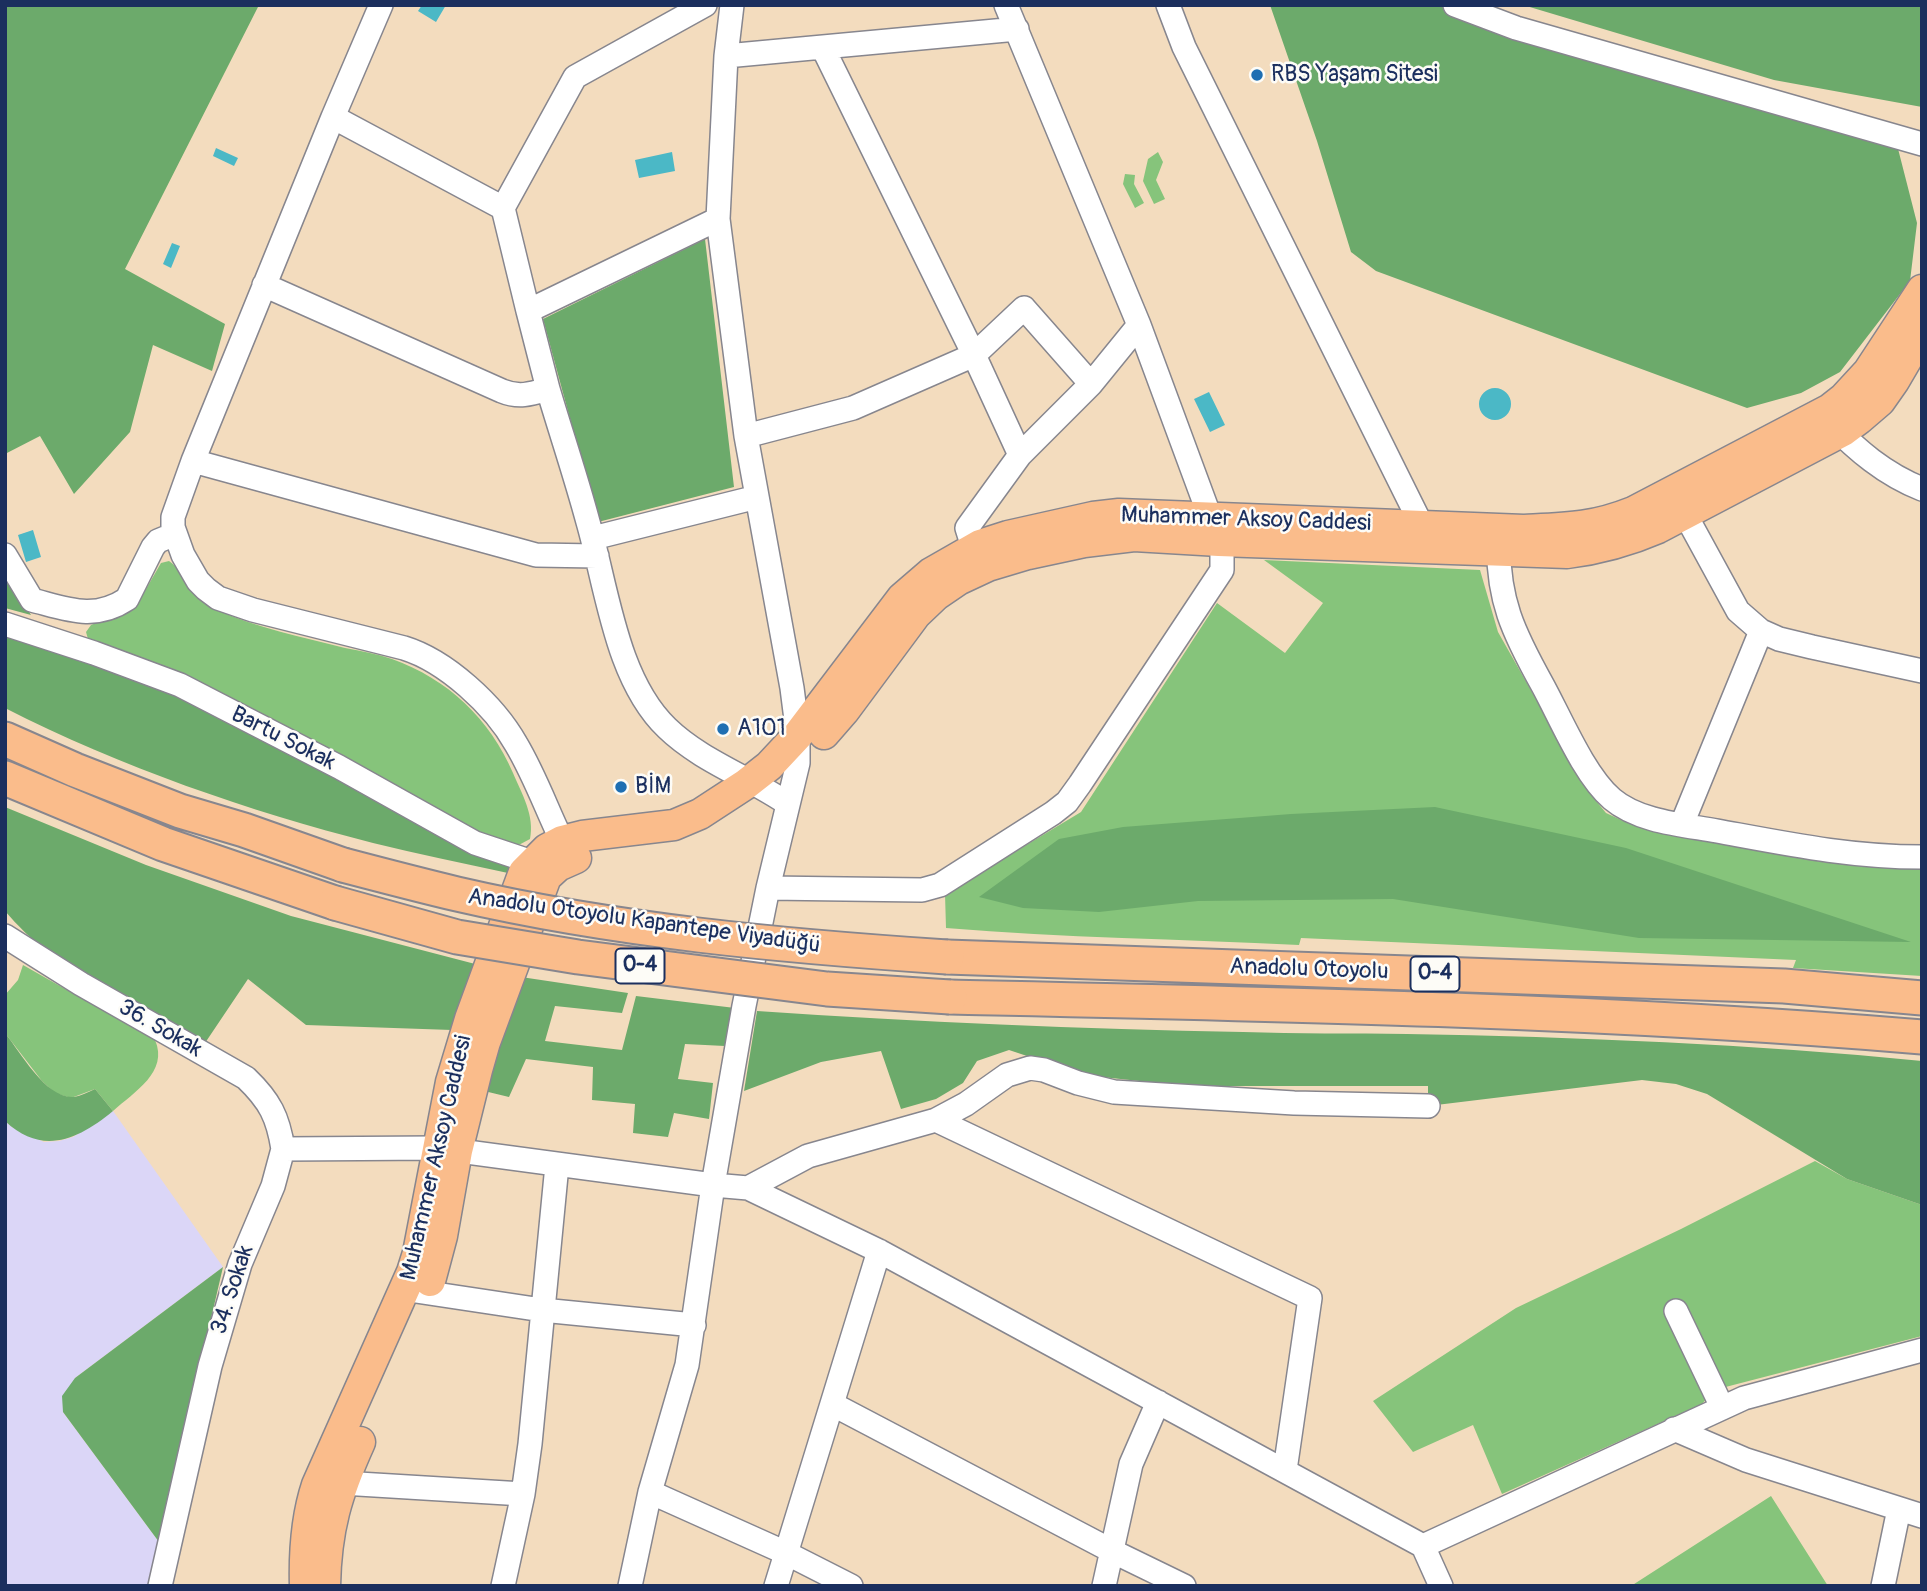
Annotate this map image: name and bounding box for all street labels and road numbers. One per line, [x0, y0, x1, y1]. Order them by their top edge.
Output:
street label: Muhammer Aksoy Caddesi [1120, 502, 1372, 538]
street label: Bartu Sokak [226, 701, 340, 777]
street label: Anadolu Otoyolu Kapantepe Viyadüğü [466, 884, 822, 960]
road number: O-4 [616, 948, 664, 984]
street label: Anadolu Otoyolu [1229, 953, 1389, 987]
road number: O-4 [1410, 956, 1460, 992]
street label: 36. Sokak [113, 994, 207, 1064]
street label: Muhammer Aksoy Caddesi [395, 1033, 479, 1283]
street label: 34. Sokak [206, 1242, 260, 1338]

